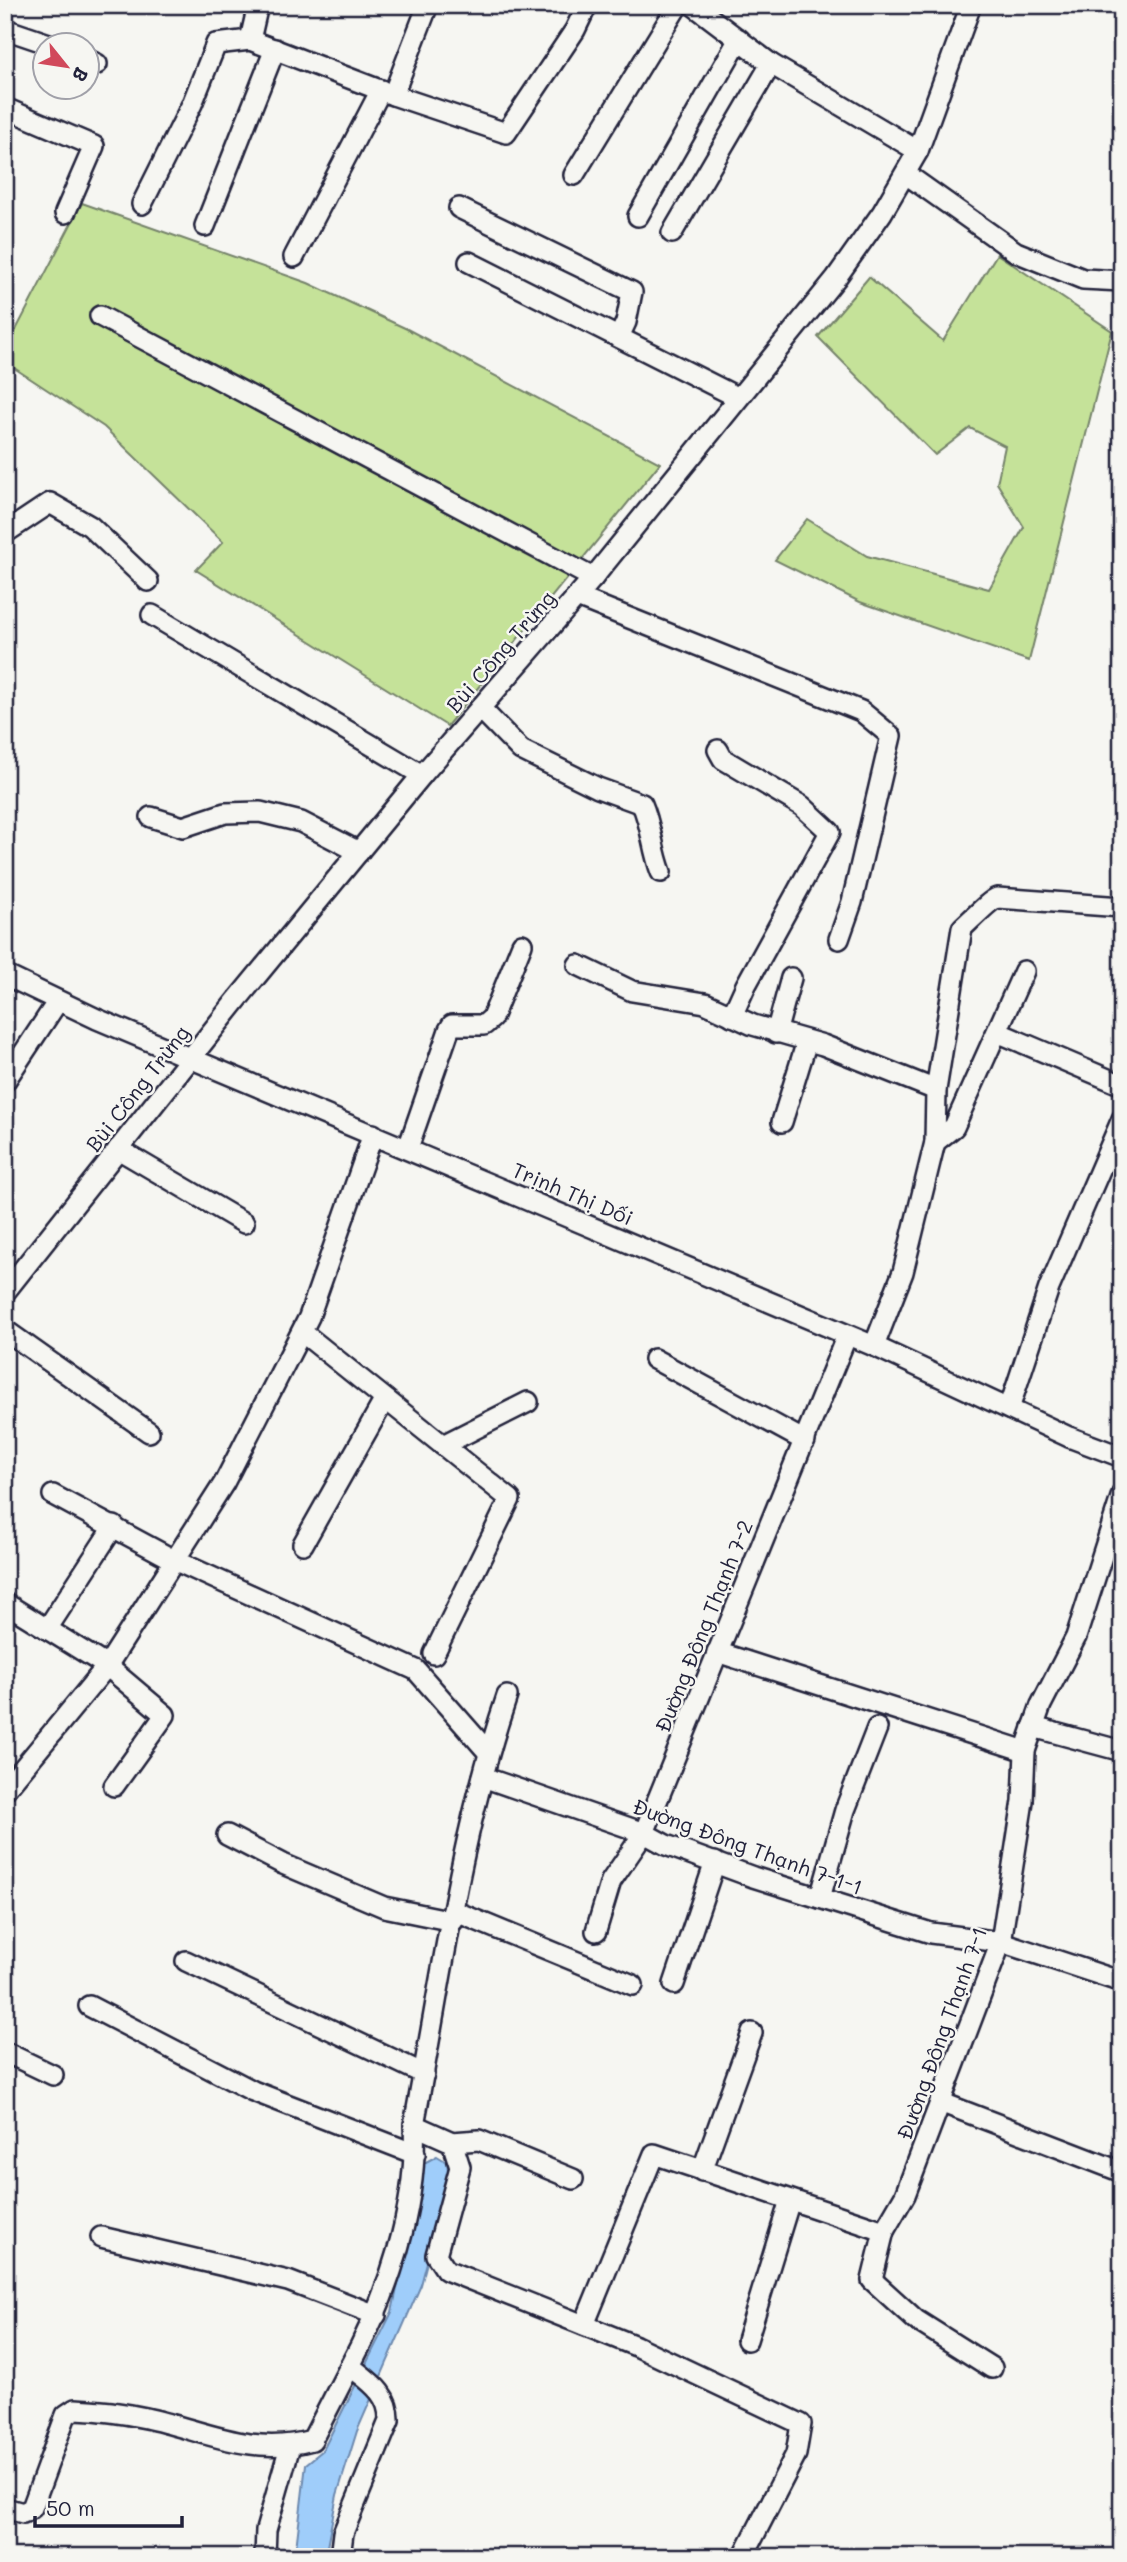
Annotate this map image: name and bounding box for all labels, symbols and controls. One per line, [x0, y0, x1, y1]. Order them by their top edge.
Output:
north arrow [32, 32, 102, 102]
text: B [67, 63, 95, 87]
street label: Bùi Công Trừng [440, 584, 560, 718]
street label: Bùi Công Trừng [79, 1019, 195, 1157]
street label: Trịnh Thị Dối [508, 1155, 638, 1231]
street label: Đường Đông Thạnh 7-2 [648, 1516, 758, 1736]
street label: Đường Đông Thạnh 7-1-1 [629, 1792, 867, 1900]
street label: Đường Đông Thạnh 7-1 [890, 1923, 992, 2143]
scale bar [35, 2485, 182, 2529]
text: 50 m [46, 2494, 95, 2521]

